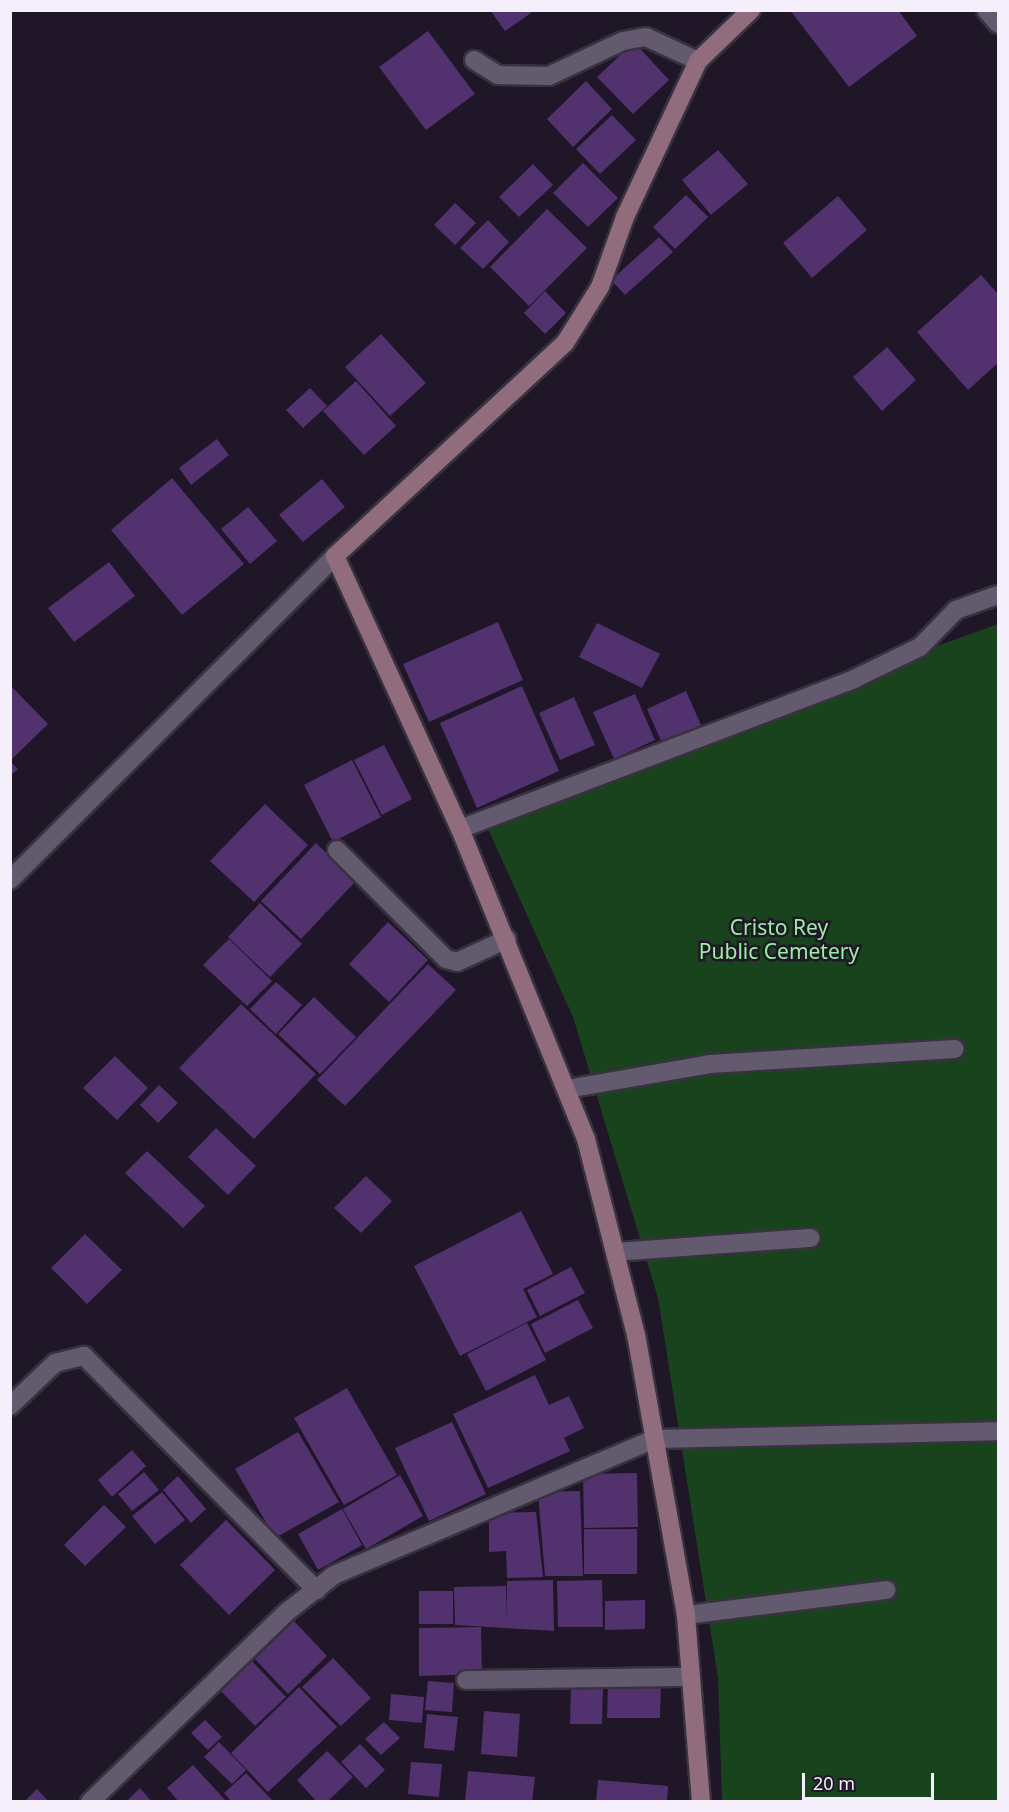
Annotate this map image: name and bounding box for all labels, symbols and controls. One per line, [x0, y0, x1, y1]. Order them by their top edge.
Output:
park label: Cristo Rey Public Cemetery [699, 914, 859, 964]
scale bar [805, 1761, 937, 1799]
text: 20 m [813, 1771, 855, 1795]

